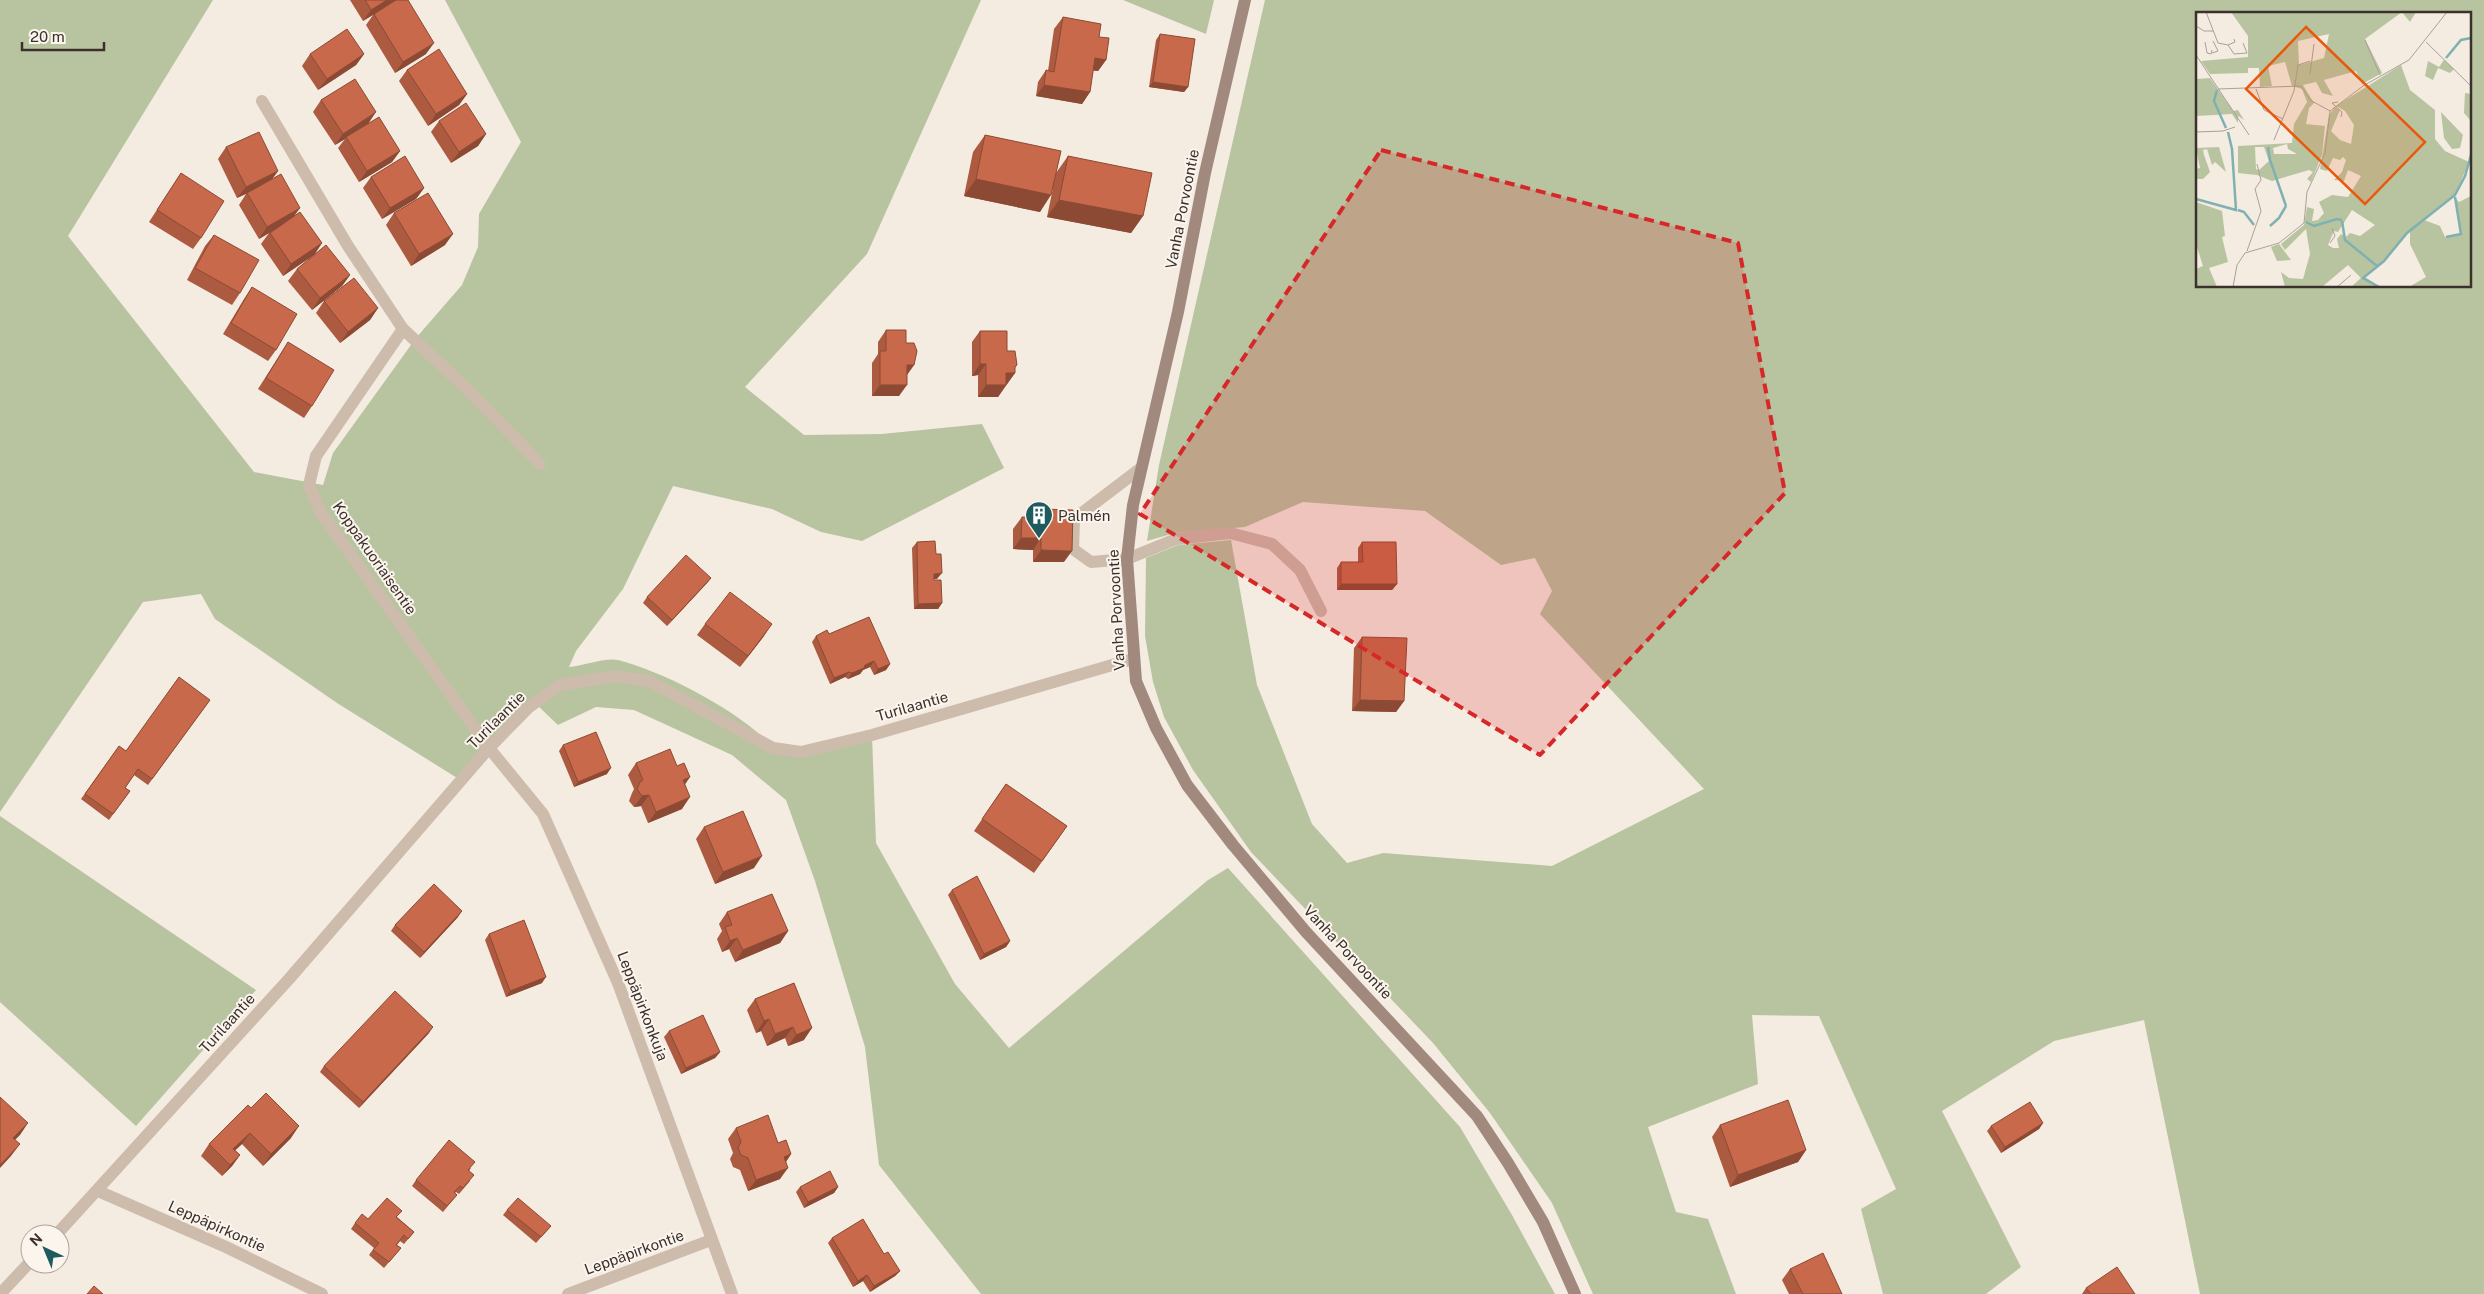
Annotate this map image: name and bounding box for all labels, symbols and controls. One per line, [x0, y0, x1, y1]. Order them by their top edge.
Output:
inset map [2196, 12, 2472, 288]
scale bar [22, 20, 105, 52]
text: 20 m [30, 28, 65, 45]
street label: Vanha Porvoontie [1162, 148, 1202, 270]
street label: Koppakuoriaisentie [330, 498, 420, 618]
building icon: Palmén [1024, 500, 1054, 539]
place label: Palmén [1058, 507, 1110, 524]
street label: Vanha Porvoontie [1104, 549, 1128, 671]
street label: Turilaantie [464, 688, 528, 752]
street label: Turilaantie [874, 688, 950, 724]
street label: Vanha Porvoontie [1300, 902, 1396, 1002]
street label: Leppäpirkonkuja [614, 949, 672, 1063]
street label: Turilaantie [196, 990, 258, 1056]
street label: Leppäpirkontie [166, 1197, 268, 1255]
north arrow [20, 1224, 70, 1274]
street label: Leppäpirkontie [582, 1226, 686, 1278]
text: N [26, 1230, 45, 1249]

